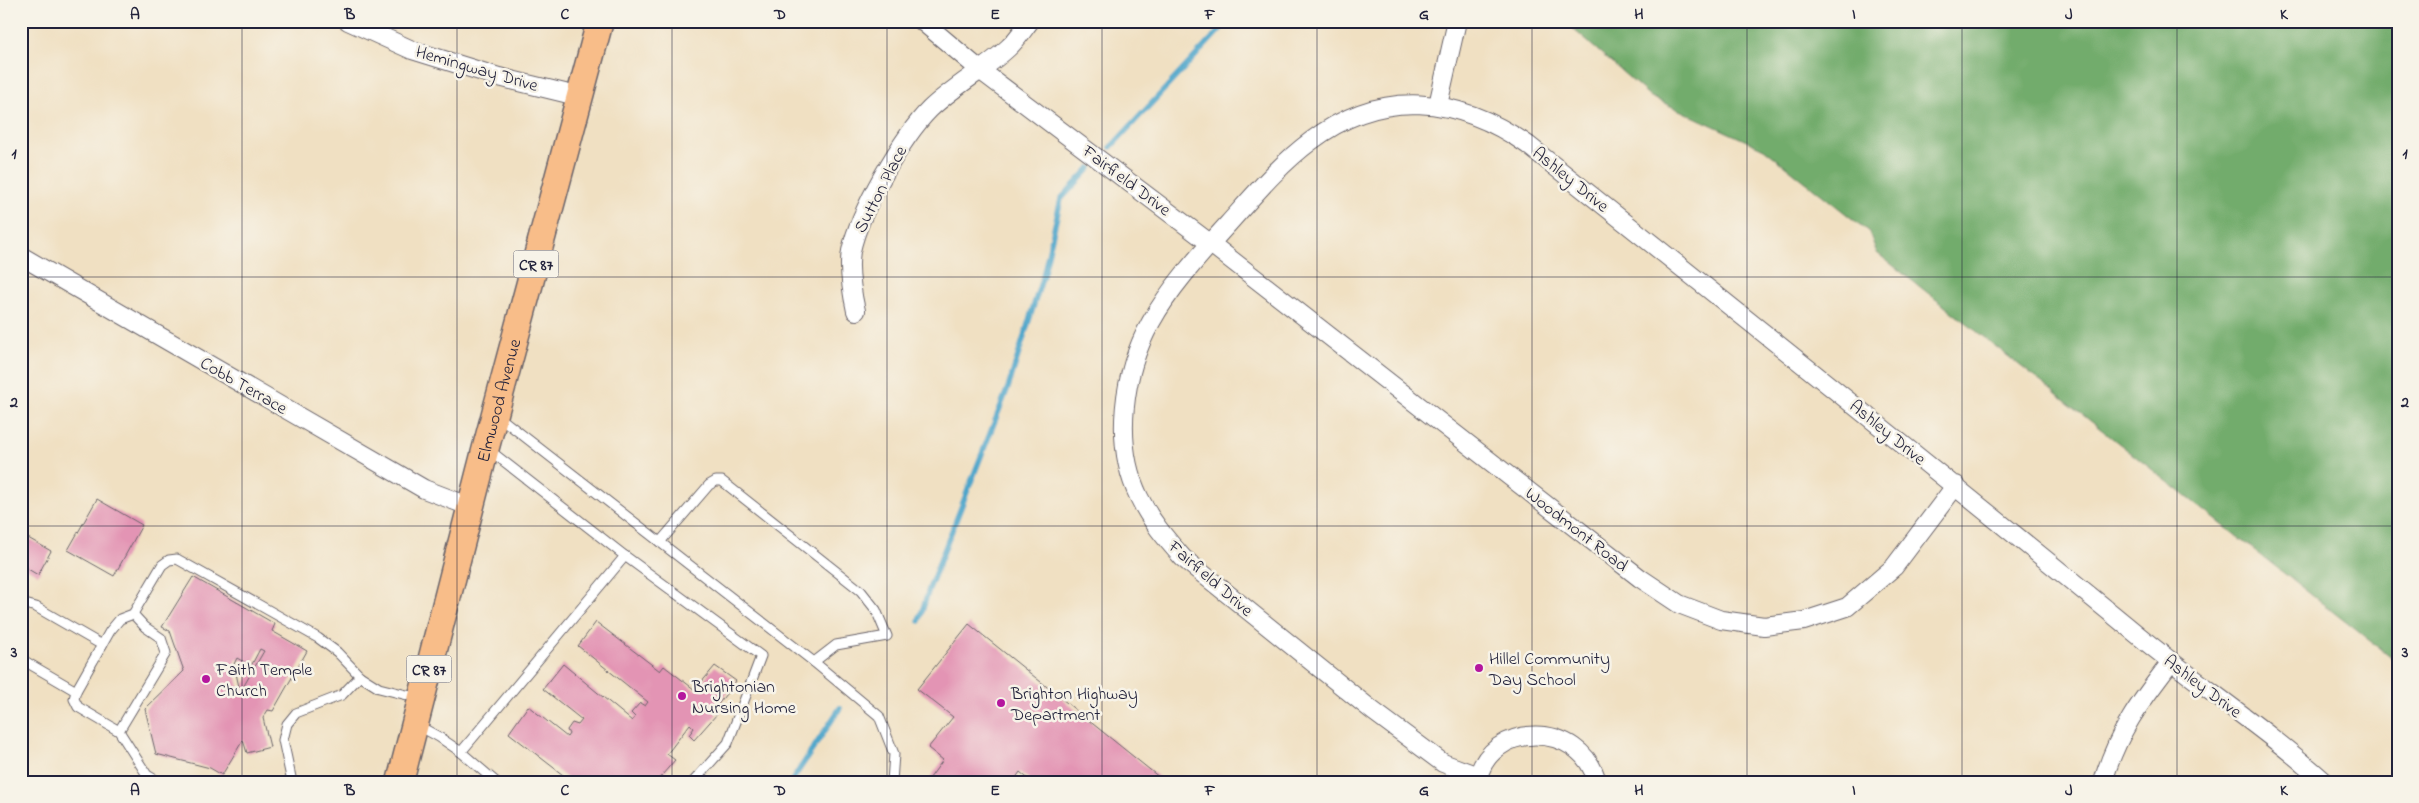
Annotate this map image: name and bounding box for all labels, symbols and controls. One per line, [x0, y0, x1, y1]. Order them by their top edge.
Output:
text: A [130, 3, 140, 27]
text: B [344, 3, 356, 27]
text: C [561, 3, 570, 27]
text: D [773, 3, 786, 27]
text: E [990, 3, 1000, 27]
text: F [1204, 3, 1216, 27]
text: G [1419, 3, 1429, 27]
text: H [1634, 3, 1644, 27]
text: I [1852, 3, 1856, 27]
text: J [2065, 3, 2073, 27]
text: K [2280, 3, 2289, 27]
street label: Hemingway Drive [412, 40, 542, 101]
street label: Fairfield Drive [1075, 139, 1176, 224]
street label: Sutton Place [849, 141, 915, 238]
text: 1 [11, 142, 17, 166]
street label: Ashley Drive [1526, 142, 1614, 220]
text: 1 [2402, 142, 2408, 166]
road number: CR 87 [514, 250, 558, 278]
street label: Elmwood Avenue [472, 336, 530, 466]
street label: Cobb Terrace [195, 351, 292, 423]
text: 2 [9, 391, 18, 415]
text: 2 [2400, 391, 2409, 415]
street label: Ashley Drive [1843, 395, 1931, 473]
street label: Woodmont Road [1519, 482, 1633, 579]
street label: Fairfield Drive [1161, 535, 1259, 624]
text: 3 [10, 641, 18, 665]
text: 3 [2401, 641, 2409, 665]
place label: Hillel Community Day School [1488, 647, 1610, 694]
street label: Ashley Drive [2157, 650, 2247, 726]
road number: CR 87 [406, 656, 452, 682]
place label: Faith Temple Church [215, 658, 313, 705]
marker: Hillel Community Day School [1473, 662, 1485, 674]
marker: Faith Temple Church [200, 673, 212, 685]
place label: Brightonian Nursing Home [691, 675, 797, 723]
place label: Brighton Highway Department [1010, 682, 1138, 729]
marker: Brightonian Nursing Home [676, 690, 688, 702]
marker: Brighton Highway Department [995, 697, 1007, 709]
text: A [130, 779, 140, 803]
text: B [344, 779, 356, 803]
text: C [561, 779, 570, 803]
text: D [773, 779, 786, 803]
text: E [990, 779, 1000, 803]
text: F [1204, 779, 1216, 803]
text: G [1419, 779, 1429, 803]
text: H [1634, 779, 1644, 803]
text: I [1852, 779, 1856, 803]
text: J [2065, 779, 2073, 803]
text: K [2280, 779, 2289, 803]

